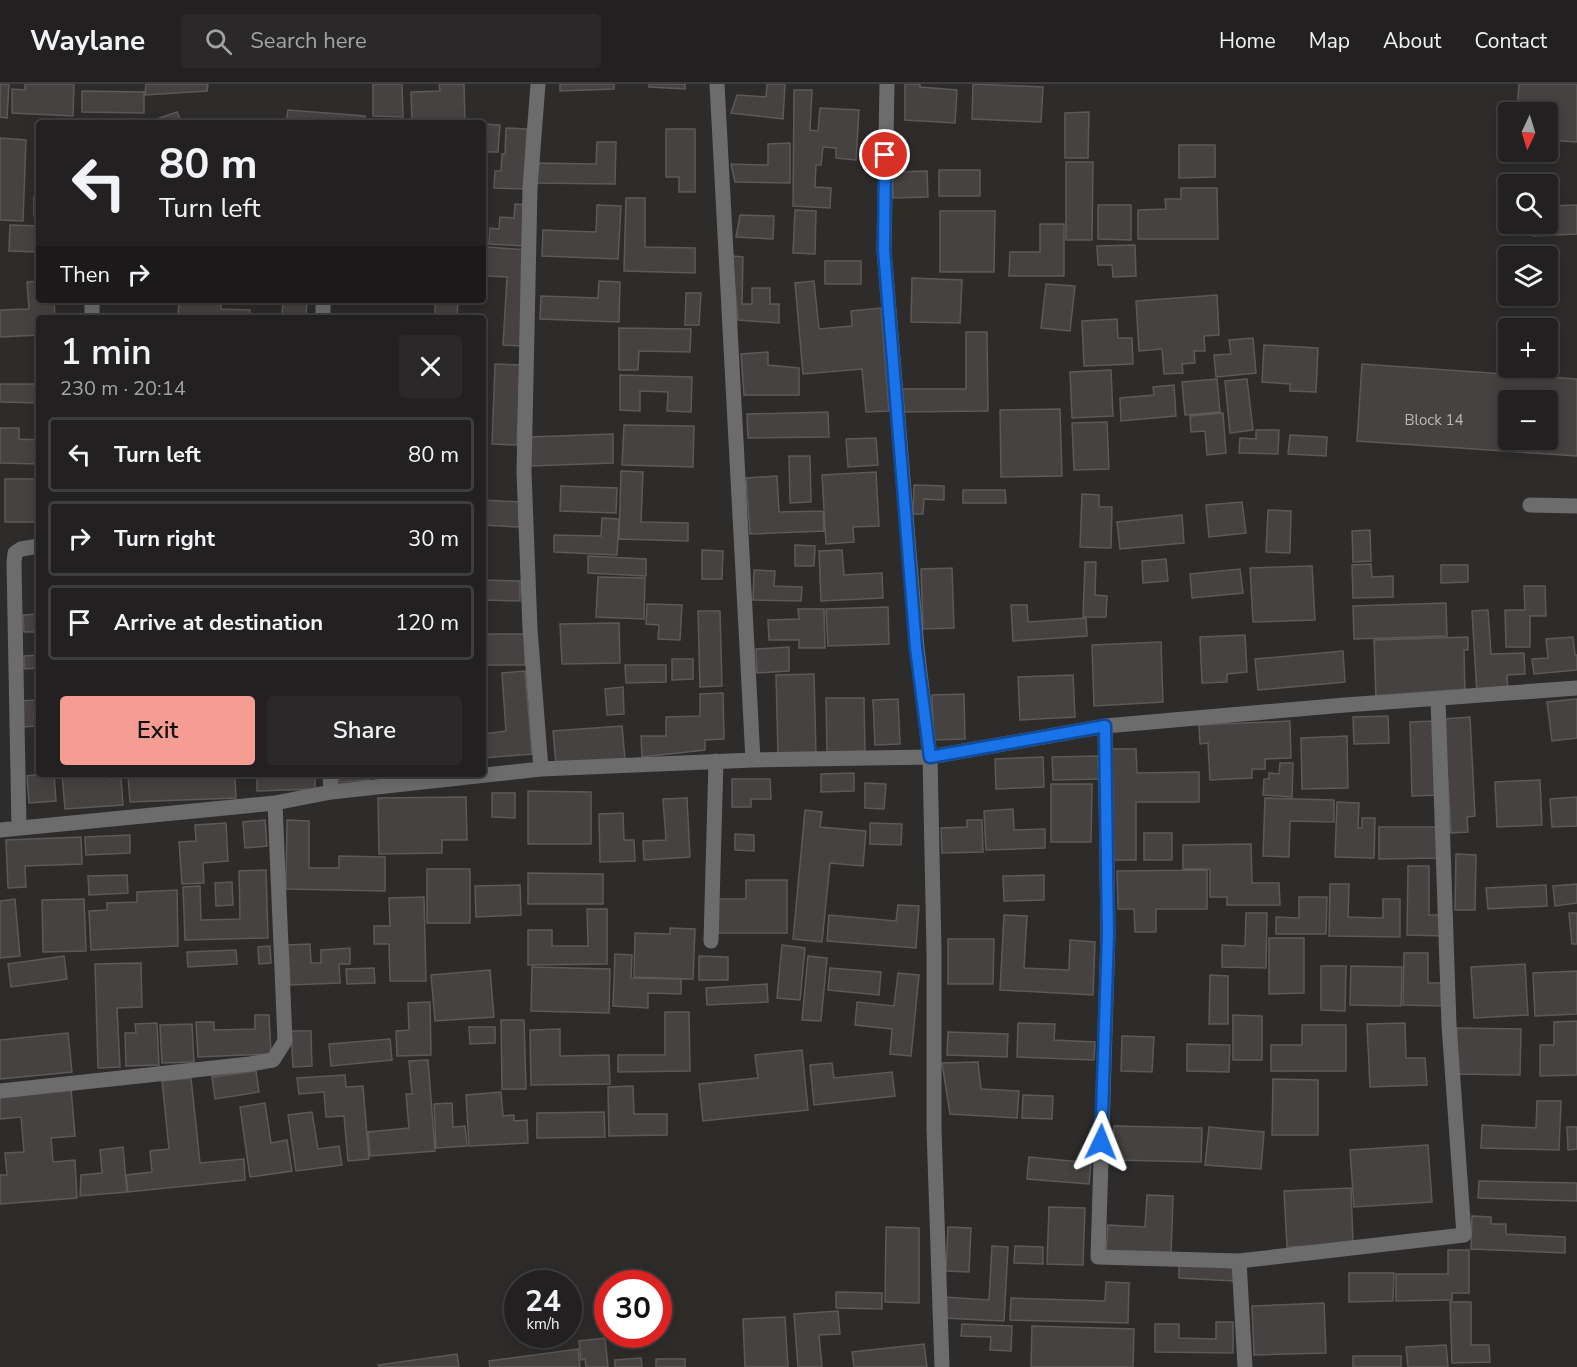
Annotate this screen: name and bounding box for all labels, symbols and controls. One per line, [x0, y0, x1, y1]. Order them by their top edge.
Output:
search box [181, 14, 601, 68]
text: Waylane [30, 22, 145, 60]
icon: search [202, 25, 235, 58]
text: Search here [250, 26, 367, 56]
text: Home [1219, 27, 1276, 55]
text: Map [1309, 27, 1350, 55]
text: About [1383, 27, 1441, 55]
text: Contact [1474, 27, 1547, 55]
north arrow [1498, 102, 1558, 162]
map controls [1498, 102, 1558, 450]
pin [859, 129, 910, 180]
text: 80 m [159, 136, 258, 193]
icon: arrive [868, 138, 901, 171]
icon: left [60, 144, 138, 222]
button: search [1498, 174, 1558, 234]
text: Turn left [159, 190, 260, 227]
button: layers [1498, 246, 1558, 306]
icon: right [122, 258, 155, 291]
text: Then [60, 260, 110, 290]
button: + [1498, 318, 1558, 378]
text: 1 min [60, 328, 152, 377]
button: close [399, 335, 462, 398]
text: 230 m · 20:14 [60, 375, 186, 402]
button: − [1498, 390, 1558, 450]
house number: Block 14 [1404, 410, 1464, 430]
icon: left [63, 438, 96, 471]
text: Turn left [114, 440, 201, 470]
text: 80 m [408, 440, 459, 470]
icon: right [63, 522, 96, 555]
text: Turn right [114, 524, 215, 554]
text: 30 m [408, 524, 459, 554]
icon: arrive [63, 606, 96, 639]
text: Arrive at destination [114, 608, 323, 638]
text: 120 m [395, 608, 459, 638]
button: Exit [60, 696, 255, 765]
button: Share [267, 696, 462, 765]
position arrow [1069, 1110, 1133, 1174]
speed limit sign: 30 [594, 1270, 672, 1348]
text: 24 [525, 1281, 561, 1322]
text: km/h [526, 1314, 560, 1334]

